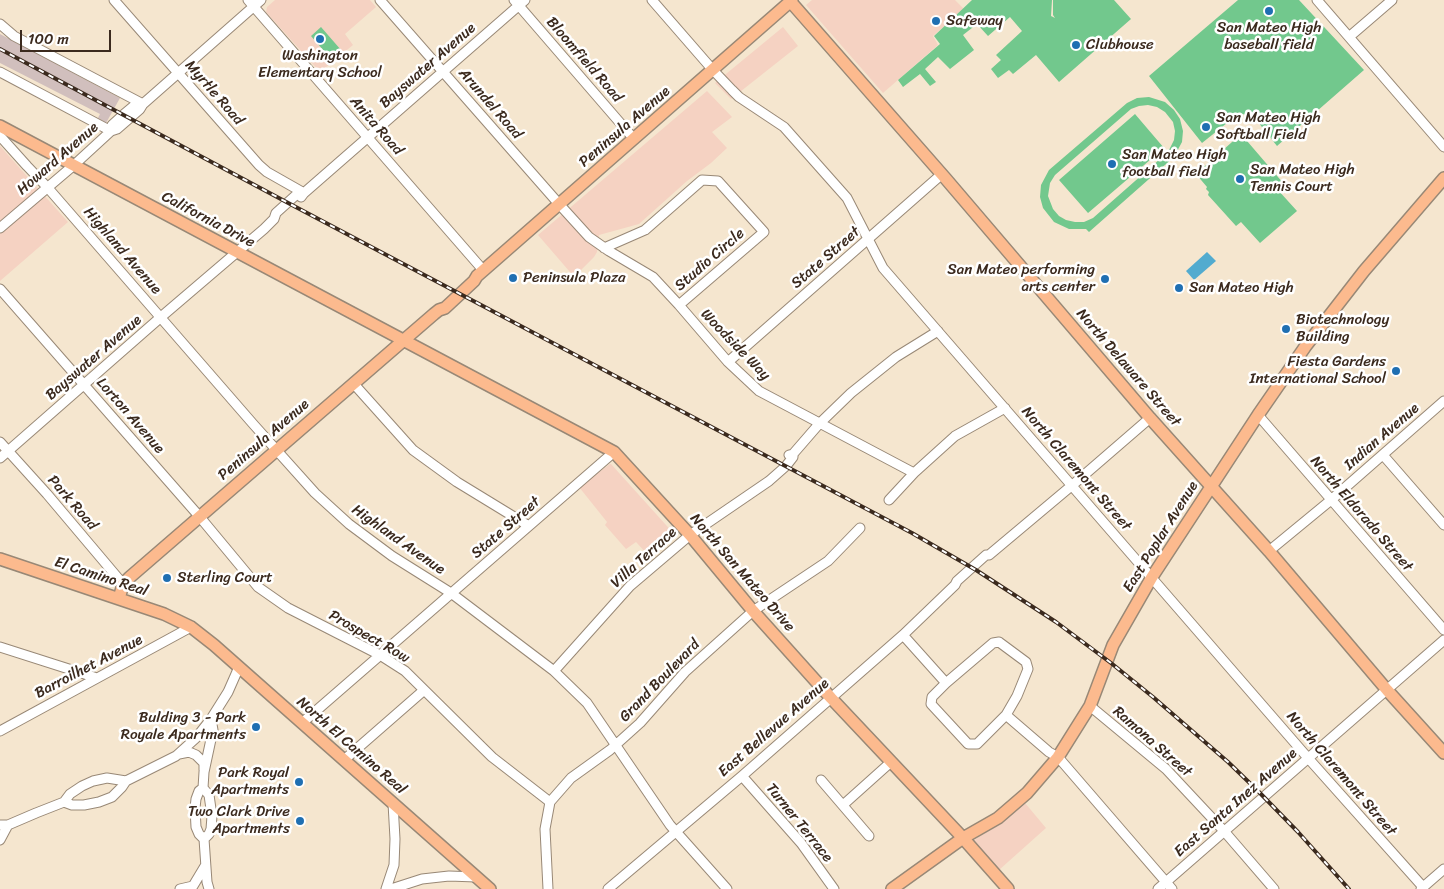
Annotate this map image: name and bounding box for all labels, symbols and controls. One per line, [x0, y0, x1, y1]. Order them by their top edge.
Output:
marker: San Mateo High baseball field [1263, 5, 1275, 17]
place label: Safeway [946, 12, 1003, 30]
street label: Bloomfield Road [542, 14, 626, 106]
marker: Safeway [930, 15, 942, 27]
street label: Bayswater Avenue [376, 19, 480, 113]
place label: San Mateo High baseball field [1217, 19, 1321, 54]
scale bar [22, 20, 114, 52]
text: 100 m [28, 26, 69, 52]
marker: Washington Elementary School [314, 33, 326, 45]
place label: Clubhouse [1086, 36, 1154, 54]
marker: Clubhouse [1070, 39, 1082, 51]
place label: Washington Elementary School [258, 47, 382, 82]
street label: Myrtle Road [181, 57, 247, 129]
street label: Arundel Road [454, 65, 526, 143]
street label: Peninsula Avenue [576, 83, 674, 171]
street label: Anita Road [346, 93, 406, 159]
place label: San Mateo High Softball Field [1216, 109, 1320, 144]
street label: Howard Avenue [14, 119, 102, 199]
marker: San Mateo High Softball Field [1200, 121, 1212, 133]
place label: San Mateo High football field [1122, 146, 1226, 181]
marker: San Mateo High football field [1106, 158, 1118, 170]
place label: San Mateo High Tennis Court [1250, 161, 1354, 196]
marker: San Mateo High Tennis Court [1234, 173, 1246, 185]
street label: California Drive [158, 188, 258, 252]
street label: Highland Avenue [79, 204, 165, 298]
street label: State Street [788, 223, 864, 293]
street label: Studio Circle [671, 225, 749, 295]
place label: San Mateo performing arts center [947, 261, 1095, 296]
place label: Peninsula Plaza [523, 269, 626, 287]
marker: Peninsula Plaza [507, 272, 519, 284]
marker: San Mateo performing arts center [1099, 273, 1111, 285]
place label: San Mateo High [1189, 279, 1293, 297]
marker: San Mateo High [1173, 282, 1185, 294]
street label: North Delaware Street [1072, 305, 1184, 431]
street label: Woodside Way [697, 306, 773, 384]
street label: Bayswater Avenue [42, 311, 146, 405]
place label: Biotechnology Building [1296, 311, 1389, 346]
marker: Biotechnology Building [1280, 323, 1292, 335]
place label: Fiesta Gardens International School [1250, 353, 1386, 388]
marker: Fiesta Gardens International School [1390, 365, 1402, 377]
street label: Lorton Avenue [92, 374, 168, 458]
street label: Peninsula Avenue [215, 396, 313, 484]
street label: Indian Avenue [1341, 400, 1423, 474]
street label: North Claremont Street [1017, 403, 1135, 535]
street label: North Eldorado Street [1306, 453, 1416, 575]
street label: Park Road [43, 472, 101, 534]
street label: East Poplar Avenue [1120, 478, 1202, 596]
street label: State Street [468, 493, 544, 563]
street label: Highland Avenue [348, 501, 448, 579]
street label: North San Mateo Drive [686, 510, 798, 636]
street label: Villa Terrace [607, 524, 681, 592]
street label: El Camino Real [52, 553, 150, 601]
place label: Sterling Court [177, 569, 273, 587]
marker: Sterling Court [161, 572, 173, 584]
street label: Prospect Row [325, 607, 413, 667]
street label: Barroilhet Avenue [32, 631, 146, 703]
street label: Grand Boulevard [616, 636, 704, 726]
street label: East Bellevue Avenue [715, 675, 833, 781]
street label: North El Camino Real [292, 693, 410, 799]
street label: Ramona Street [1109, 703, 1195, 781]
street label: North Claremont Street [1282, 708, 1400, 840]
place label: Bulding 3 - Park Royale Apartments [121, 709, 246, 744]
marker: Bulding 3 - Park Royale Apartments [250, 721, 262, 733]
street label: East Santa Inez Avenue [1171, 745, 1301, 861]
place label: Park Royal Apartments [211, 764, 289, 799]
marker: Park Royal Apartments [293, 776, 305, 788]
street label: Turner Terrace [762, 780, 836, 866]
place label: Two Clark Drive Apartments [188, 803, 290, 838]
marker: Two Clark Drive Apartments [294, 815, 306, 827]

